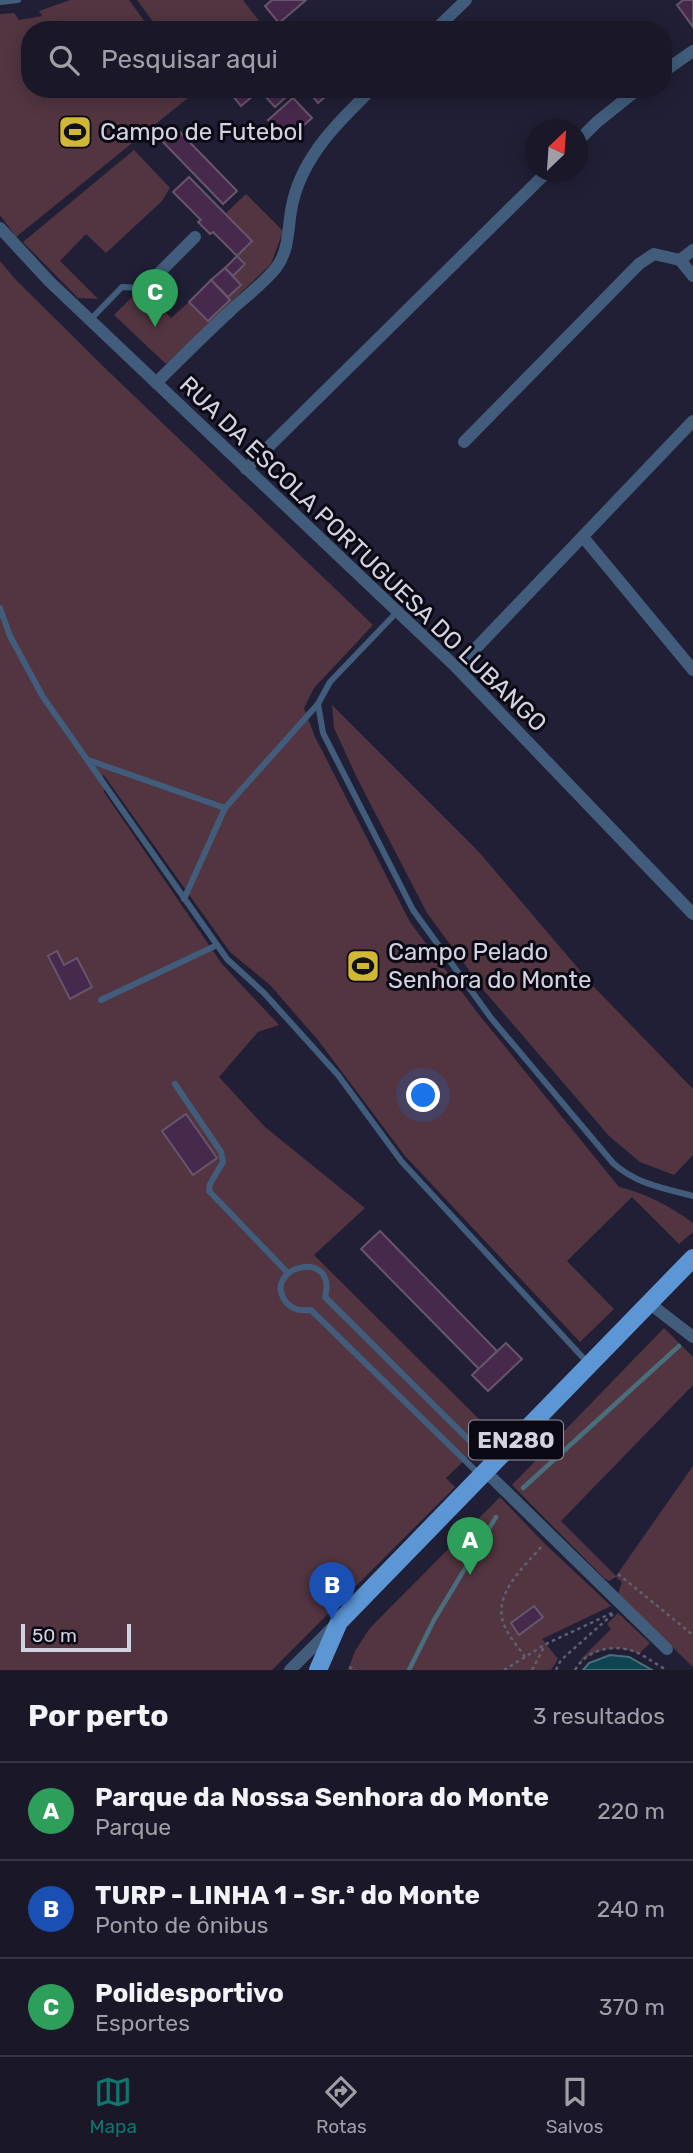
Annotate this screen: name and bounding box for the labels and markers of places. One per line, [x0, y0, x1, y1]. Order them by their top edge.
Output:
sports icon: Campo de Futebol [56, 113, 94, 151]
place label: Campo de Futebol [100, 118, 303, 146]
pin: C [132, 269, 178, 327]
place label: Campo Pelado Senhora do Monte [388, 938, 591, 994]
sports icon: Campo Pelado Senhora do Monte [344, 947, 382, 985]
pin: A [447, 1517, 493, 1575]
pin: B [309, 1562, 355, 1620]

